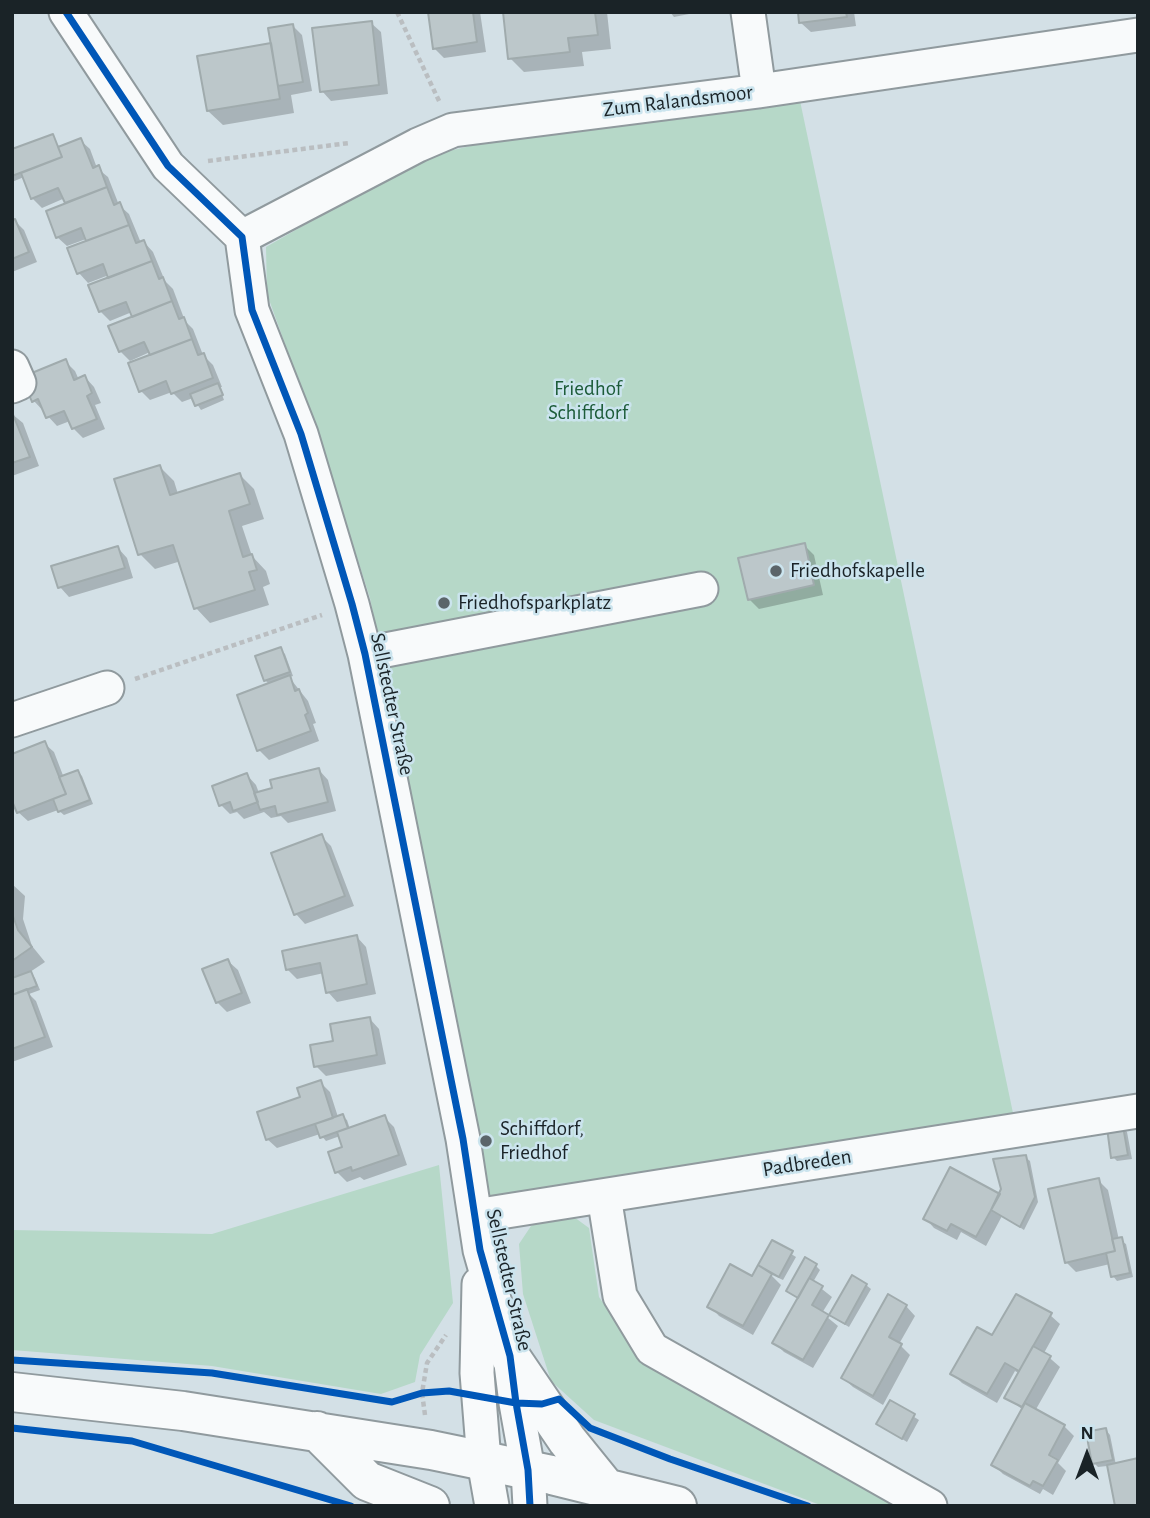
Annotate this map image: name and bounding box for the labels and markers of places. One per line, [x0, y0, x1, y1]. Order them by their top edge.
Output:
place label: Friedhofskapelle [790, 558, 925, 584]
marker: Friedhofskapelle [768, 563, 784, 579]
place label: Friedhofsparkplatz [458, 590, 611, 616]
marker: Friedhofsparkplatz [436, 595, 452, 611]
place label: Schiffdorf, Friedhof [500, 1116, 584, 1166]
marker: Schiffdorf, Friedhof [478, 1133, 494, 1149]

